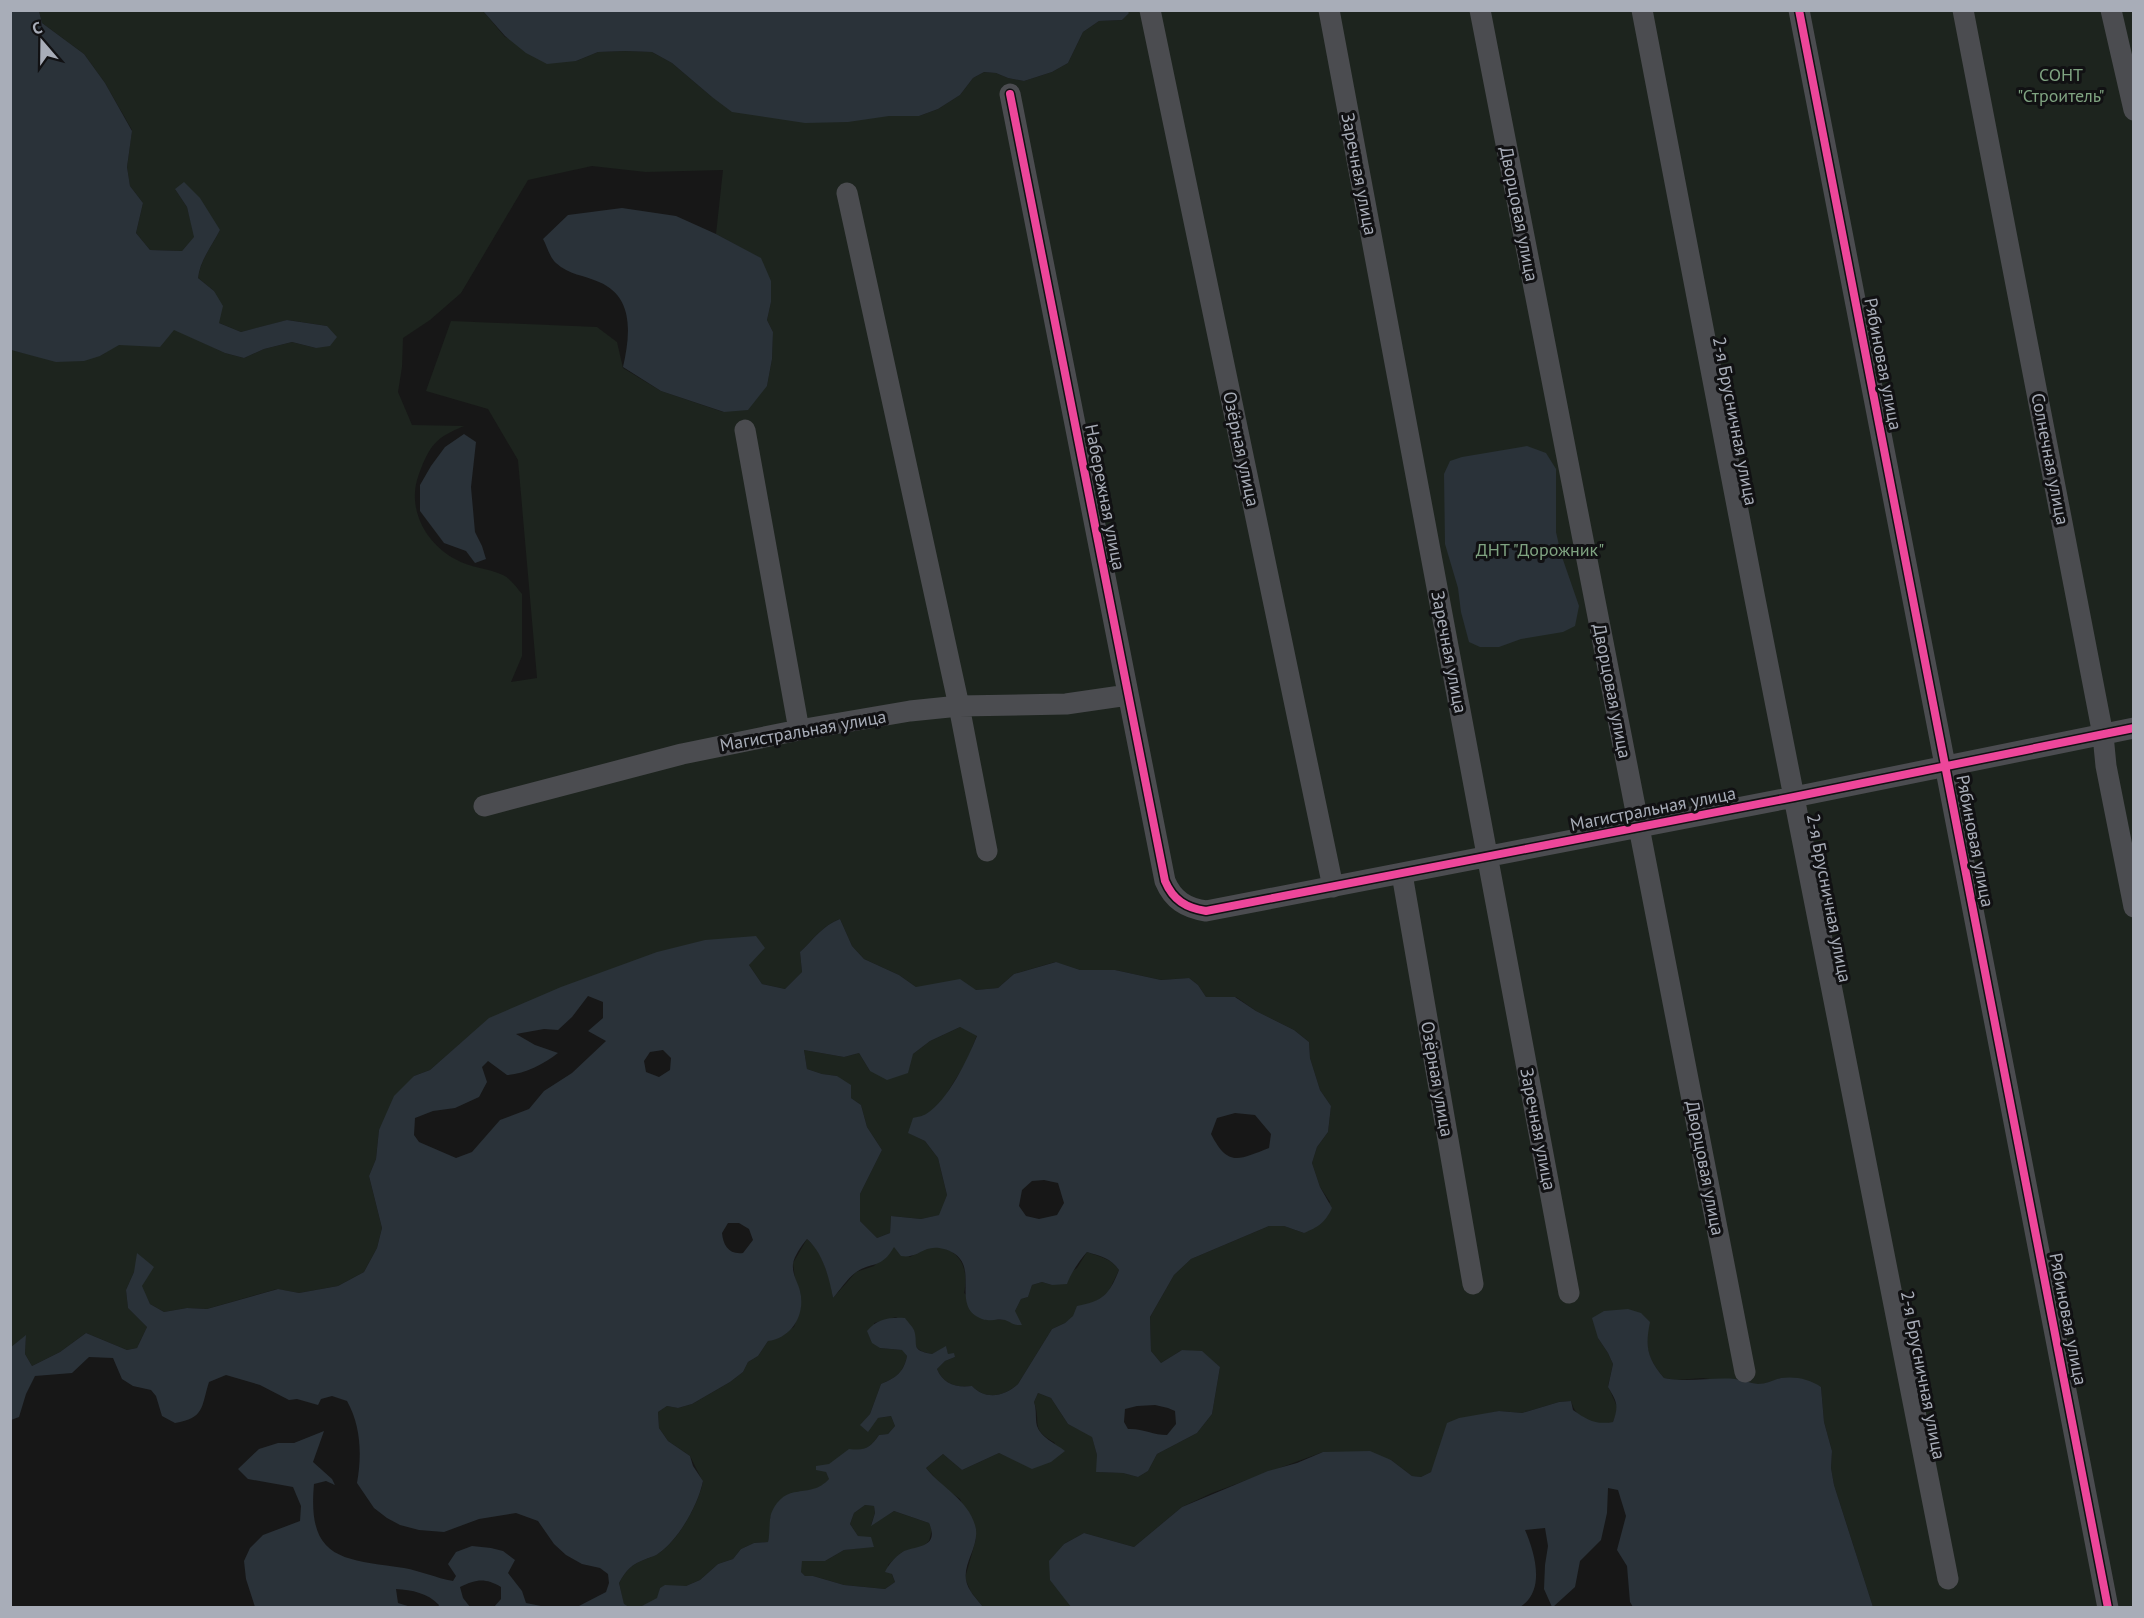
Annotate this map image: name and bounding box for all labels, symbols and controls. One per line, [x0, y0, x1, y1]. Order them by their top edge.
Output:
north arrow [12, 12, 72, 72]
text: С [29, 17, 45, 39]
park label: СОНТ "Строитель" [2017, 63, 2105, 107]
street label: Заречная улица [1336, 111, 1383, 237]
street label: Дворцовая улица [1495, 144, 1544, 283]
street label: Рябиновая улица [1859, 296, 1908, 432]
street label: 2-я Брусничная улица [1708, 334, 1763, 507]
street label: Озёрная улица [1218, 389, 1265, 508]
street label: Солнечная улица [2026, 391, 2075, 527]
street label: Набережная улица [1080, 422, 1131, 572]
park label: ДНТ "Дорожник" [1476, 538, 1604, 561]
street label: Заречная улица [1426, 589, 1473, 715]
street label: Дворцовая улица [1588, 621, 1637, 760]
street label: Магистральная улица [718, 705, 888, 756]
street label: Рябиновая улица [1951, 773, 2000, 909]
street label: Магистральная улица [1568, 781, 1738, 836]
street label: 2-я Брусничная улица [1802, 811, 1857, 984]
street label: Озёрная улица [1416, 1019, 1459, 1138]
street label: Заречная улица [1515, 1066, 1562, 1192]
street label: Дворцовая улица [1681, 1098, 1730, 1237]
street label: Рябиновая улица [2044, 1251, 2093, 1387]
street label: 2-я Брусничная улица [1896, 1288, 1951, 1461]

